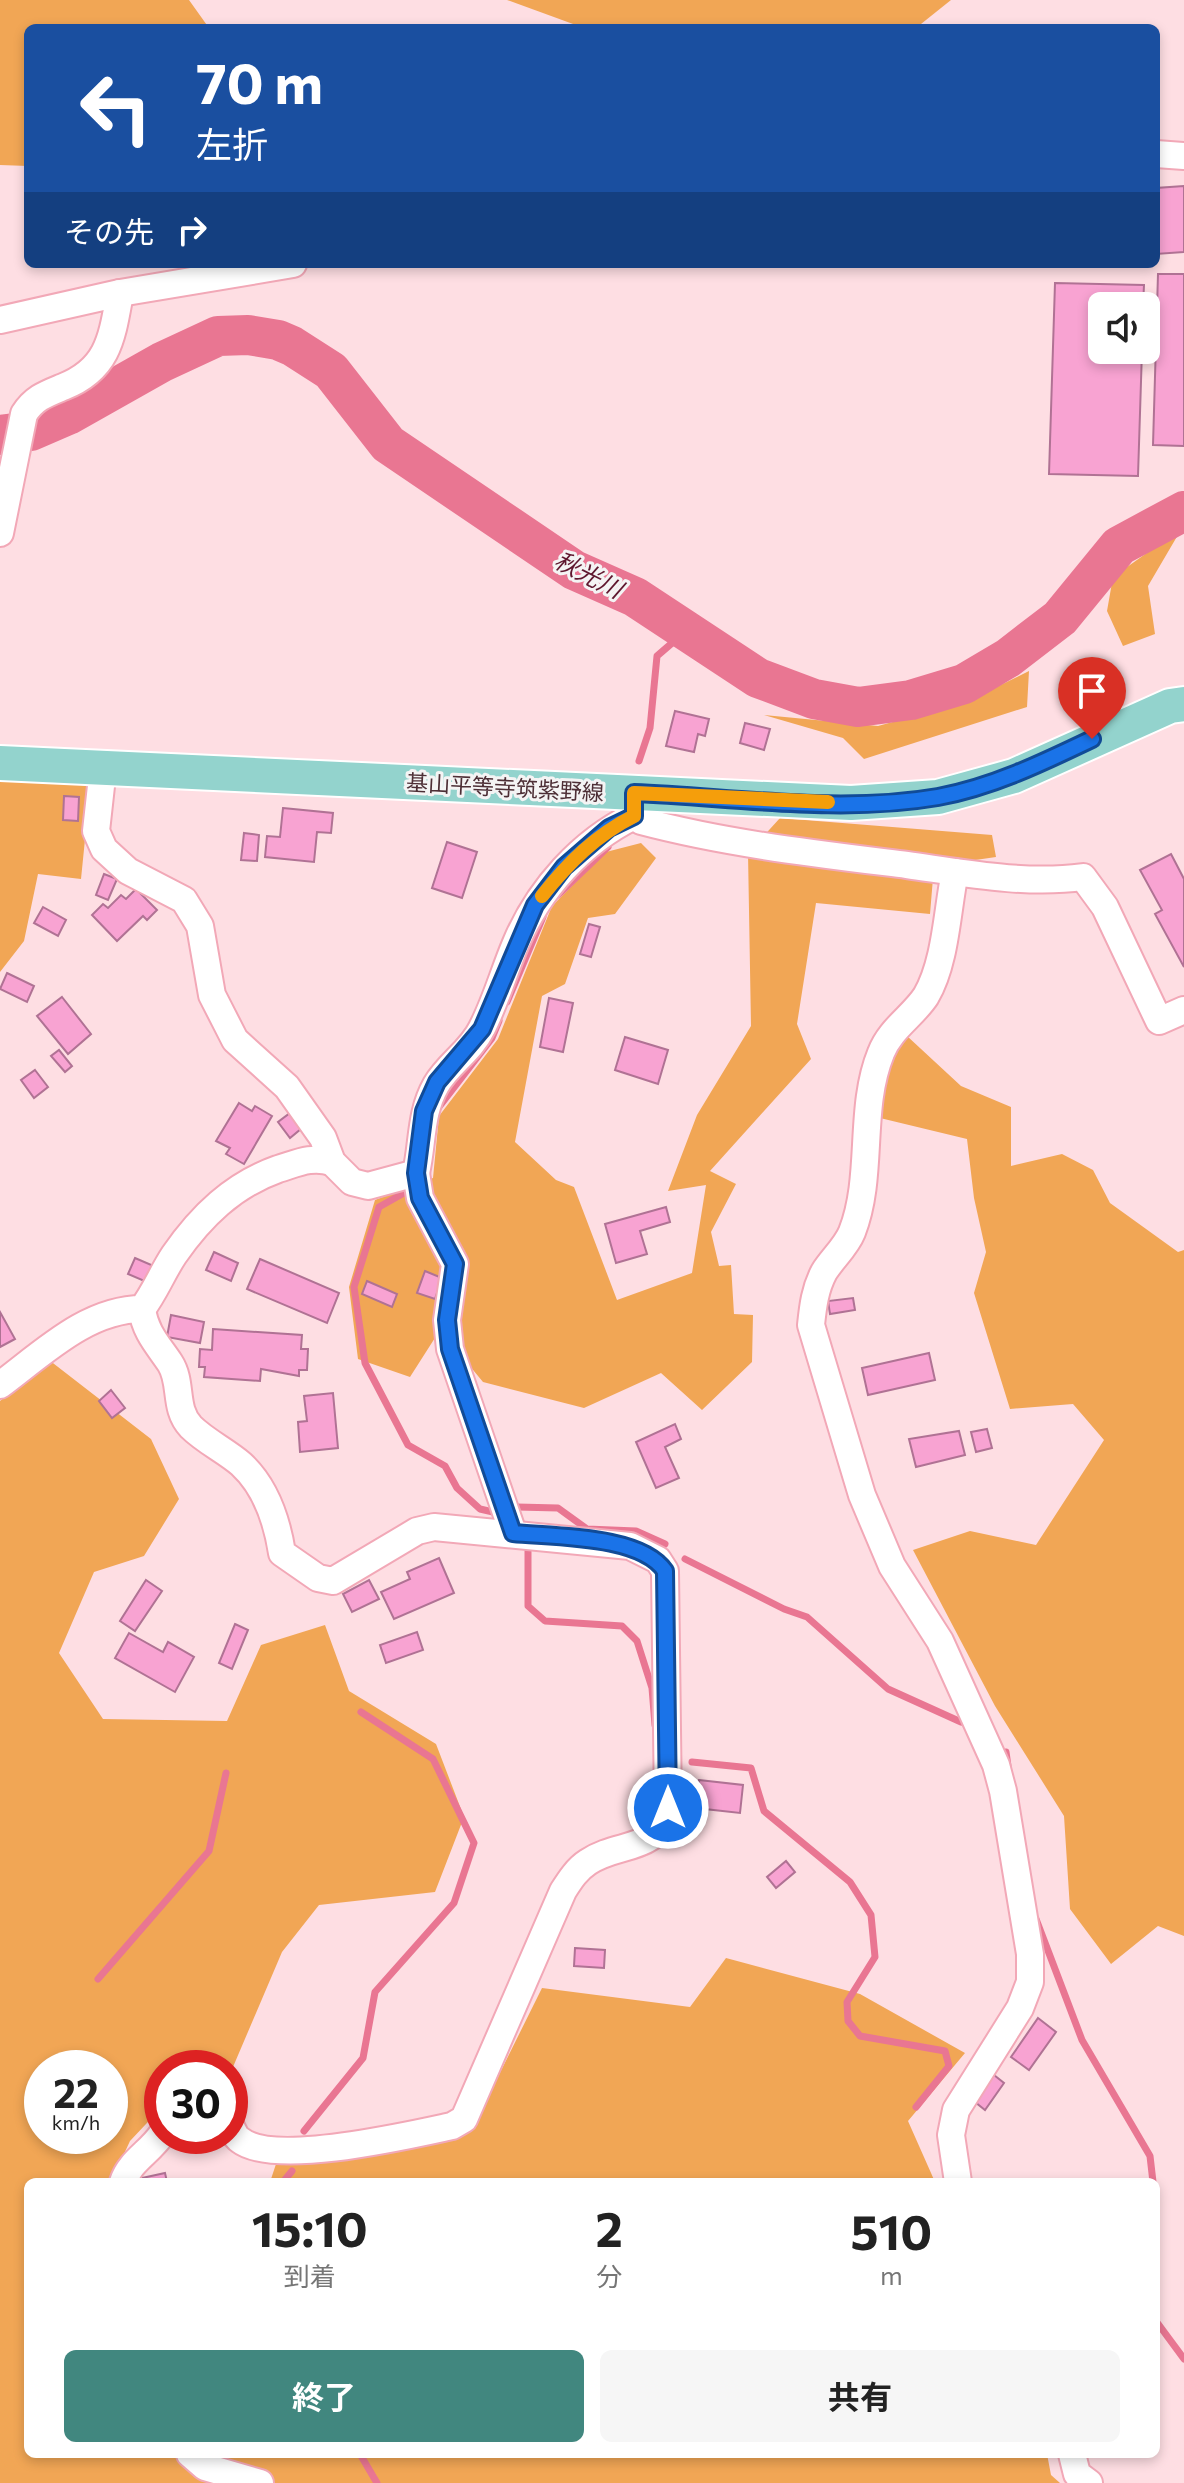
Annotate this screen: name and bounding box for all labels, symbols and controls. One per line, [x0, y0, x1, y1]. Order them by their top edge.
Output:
text: 70 m [196, 47, 323, 116]
icon: left [64, 56, 168, 160]
text: 左折 [196, 121, 268, 165]
icon: right [170, 208, 214, 252]
text: その先 [64, 212, 154, 249]
map controls [1088, 292, 1160, 364]
button: sound [1088, 292, 1160, 364]
water label: 秋光川 [550, 545, 630, 605]
pin [1058, 657, 1126, 739]
icon: arrive [1070, 669, 1114, 713]
street label: 基山平等寺筑紫野線 [405, 768, 605, 806]
position arrow [626, 1766, 710, 1850]
speed limit sign: 30 [144, 2050, 248, 2154]
text: 22 [53, 2067, 99, 2116]
text: km/h [52, 2110, 100, 2134]
text: 15:10 [252, 2198, 368, 2257]
text: 2 [596, 2198, 623, 2257]
text: 510 [851, 2201, 932, 2260]
text: m [880, 2259, 903, 2290]
text: 到着 [284, 2260, 336, 2291]
text: 分 [596, 2260, 622, 2291]
button: 終了 [64, 2350, 584, 2442]
button: 共有 [600, 2350, 1120, 2442]

